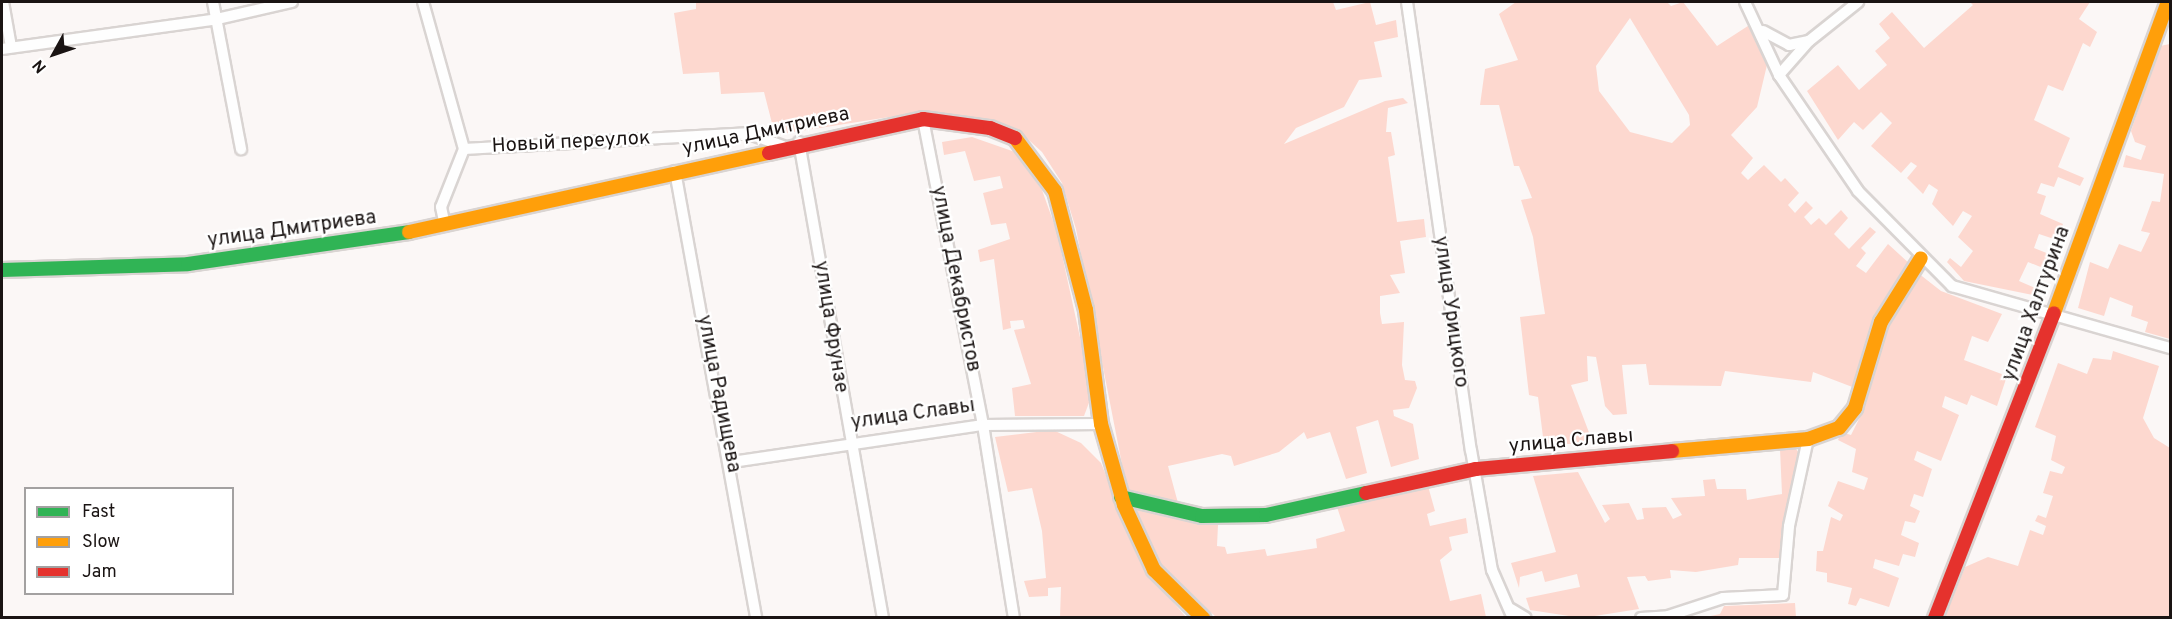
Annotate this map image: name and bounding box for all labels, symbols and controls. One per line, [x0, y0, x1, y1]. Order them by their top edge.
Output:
north arrow [24, 24, 84, 84]
text: N [29, 55, 52, 76]
street label: улица Дмитриева [680, 103, 852, 161]
street label: Новый переулок [491, 127, 651, 159]
street label: улица Декабристов [925, 184, 985, 374]
street label: улица Дмитриева [206, 206, 378, 254]
street label: улица Халтурина [1998, 223, 2076, 385]
street label: улица Урицкого [1427, 235, 1473, 389]
street label: улица Фрунзе [808, 259, 852, 395]
street label: улица Радищева [691, 313, 745, 475]
street label: улица Славы [849, 394, 977, 436]
street label: улица Славы [1508, 425, 1634, 459]
legend [24, 487, 234, 595]
text: Fast [82, 501, 115, 524]
text: Slow [82, 531, 120, 554]
text: Jam [82, 561, 117, 584]

